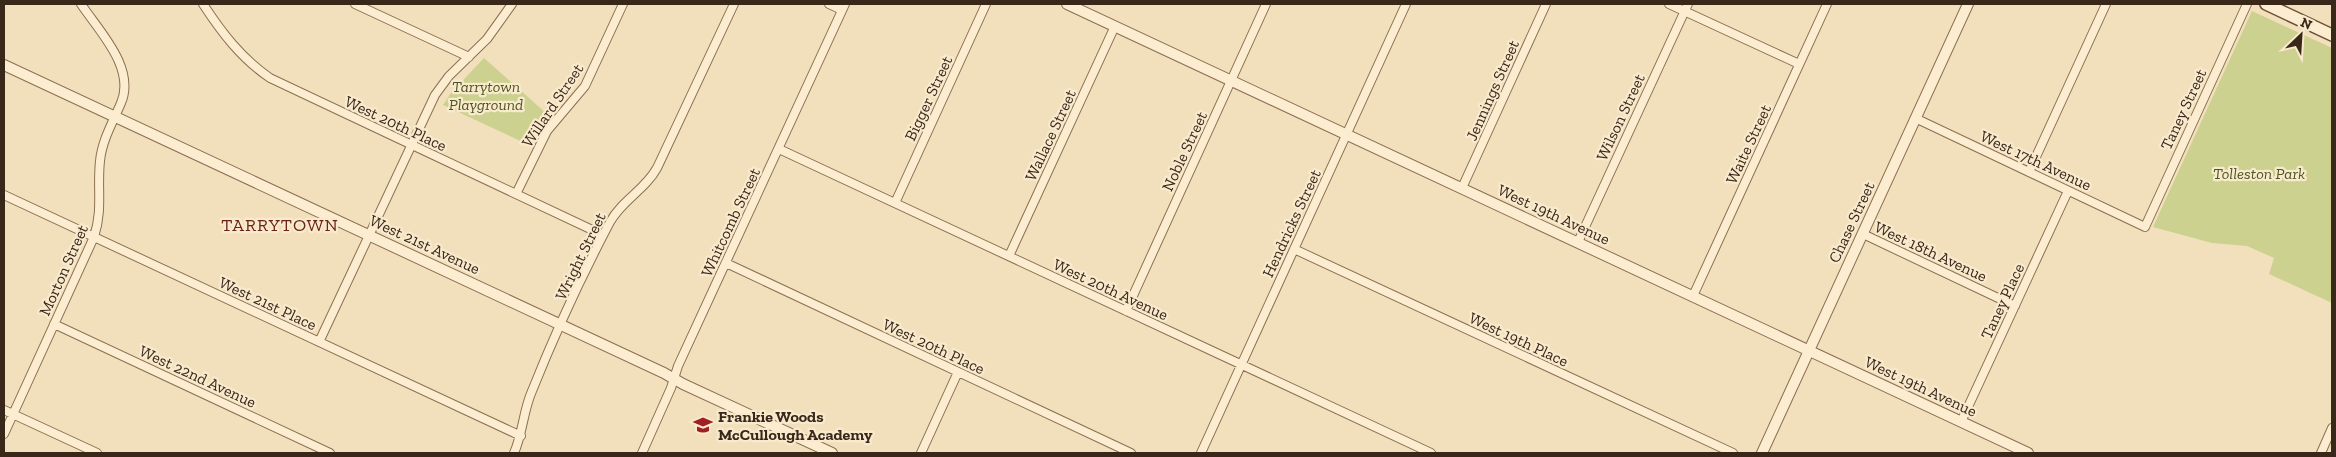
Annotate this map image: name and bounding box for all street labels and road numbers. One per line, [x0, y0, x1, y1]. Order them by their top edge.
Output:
street label: Jennings Street [1462, 37, 1523, 143]
street label: Bigger Street [901, 53, 956, 144]
street label: Willard Street [518, 60, 587, 151]
street label: Taney Street [2156, 66, 2211, 153]
street label: Wilson Street [1592, 71, 1649, 164]
street label: Wallace Street [1021, 86, 1080, 184]
street label: West 20th Place [342, 92, 450, 155]
street label: Waite Street [1722, 101, 1775, 187]
street label: Noble Street [1158, 108, 1211, 194]
street label: West 17th Avenue [1977, 126, 2094, 194]
street label: Whitcomb Street [697, 165, 764, 280]
street label: Hendricks Street [1258, 166, 1325, 280]
street label: Chase Street [1824, 179, 1879, 266]
street label: West 19th Avenue [1495, 180, 1613, 249]
street label: Wright Street [551, 209, 610, 303]
street label: West 21st Avenue [367, 211, 483, 278]
street label: West 18th Avenue [1872, 217, 1990, 286]
street label: Morton Street [35, 222, 92, 319]
street label: West 20th Avenue [1050, 255, 1171, 324]
street label: Taney Place [1977, 260, 2028, 342]
street label: West 21st Place [216, 273, 320, 334]
street label: West 19th Place [1466, 308, 1571, 371]
street label: West 20th Place [880, 315, 988, 378]
street label: West 22nd Avenue [136, 341, 259, 412]
street label: West 19th Avenue [1862, 352, 1980, 421]

